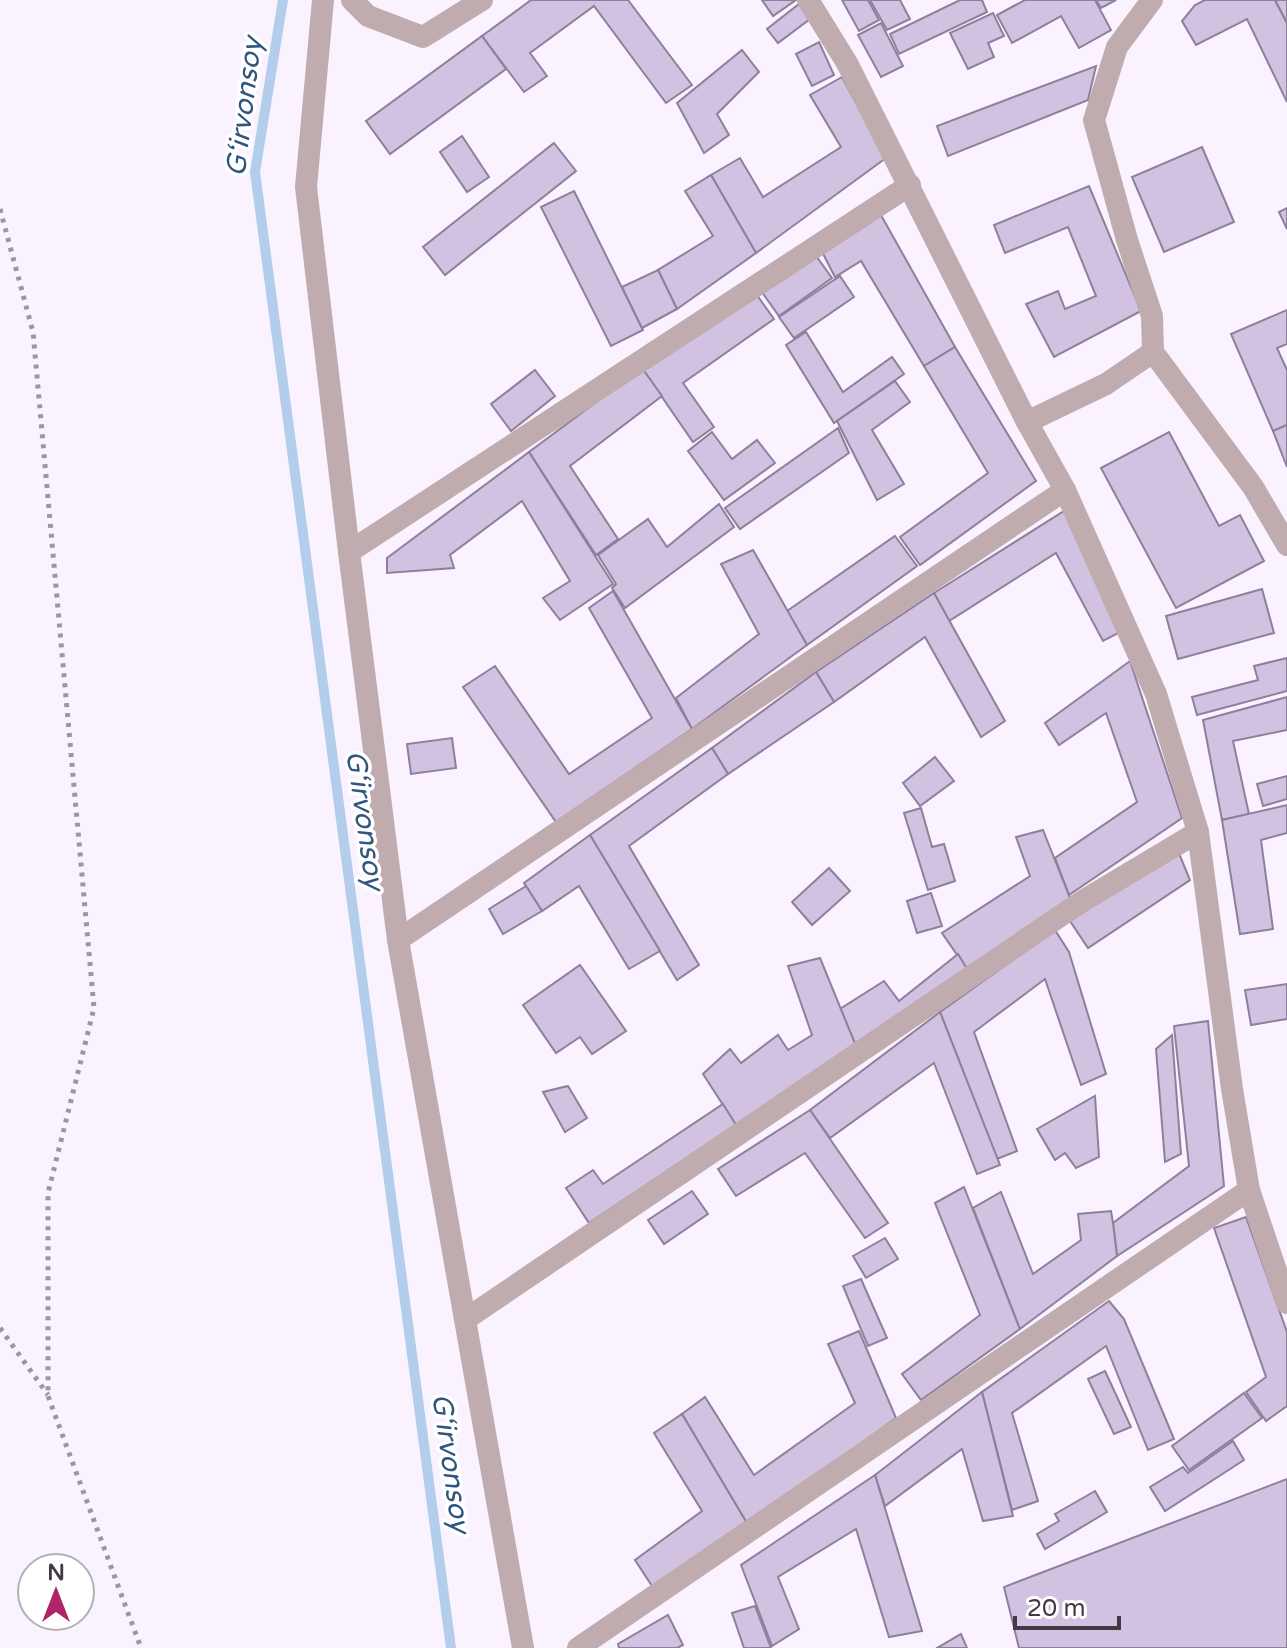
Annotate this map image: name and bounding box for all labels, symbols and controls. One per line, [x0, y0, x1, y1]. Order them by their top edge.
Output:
water label: G‘irvonsoy [219, 32, 270, 179]
water label: G‘irvonsoy [338, 748, 392, 895]
water label: G‘irvonsoy [424, 1391, 478, 1538]
north arrow [16, 1552, 96, 1632]
text: N [47, 1560, 65, 1586]
scale bar [1015, 1580, 1119, 1630]
text: 20 m [1027, 1594, 1085, 1623]

